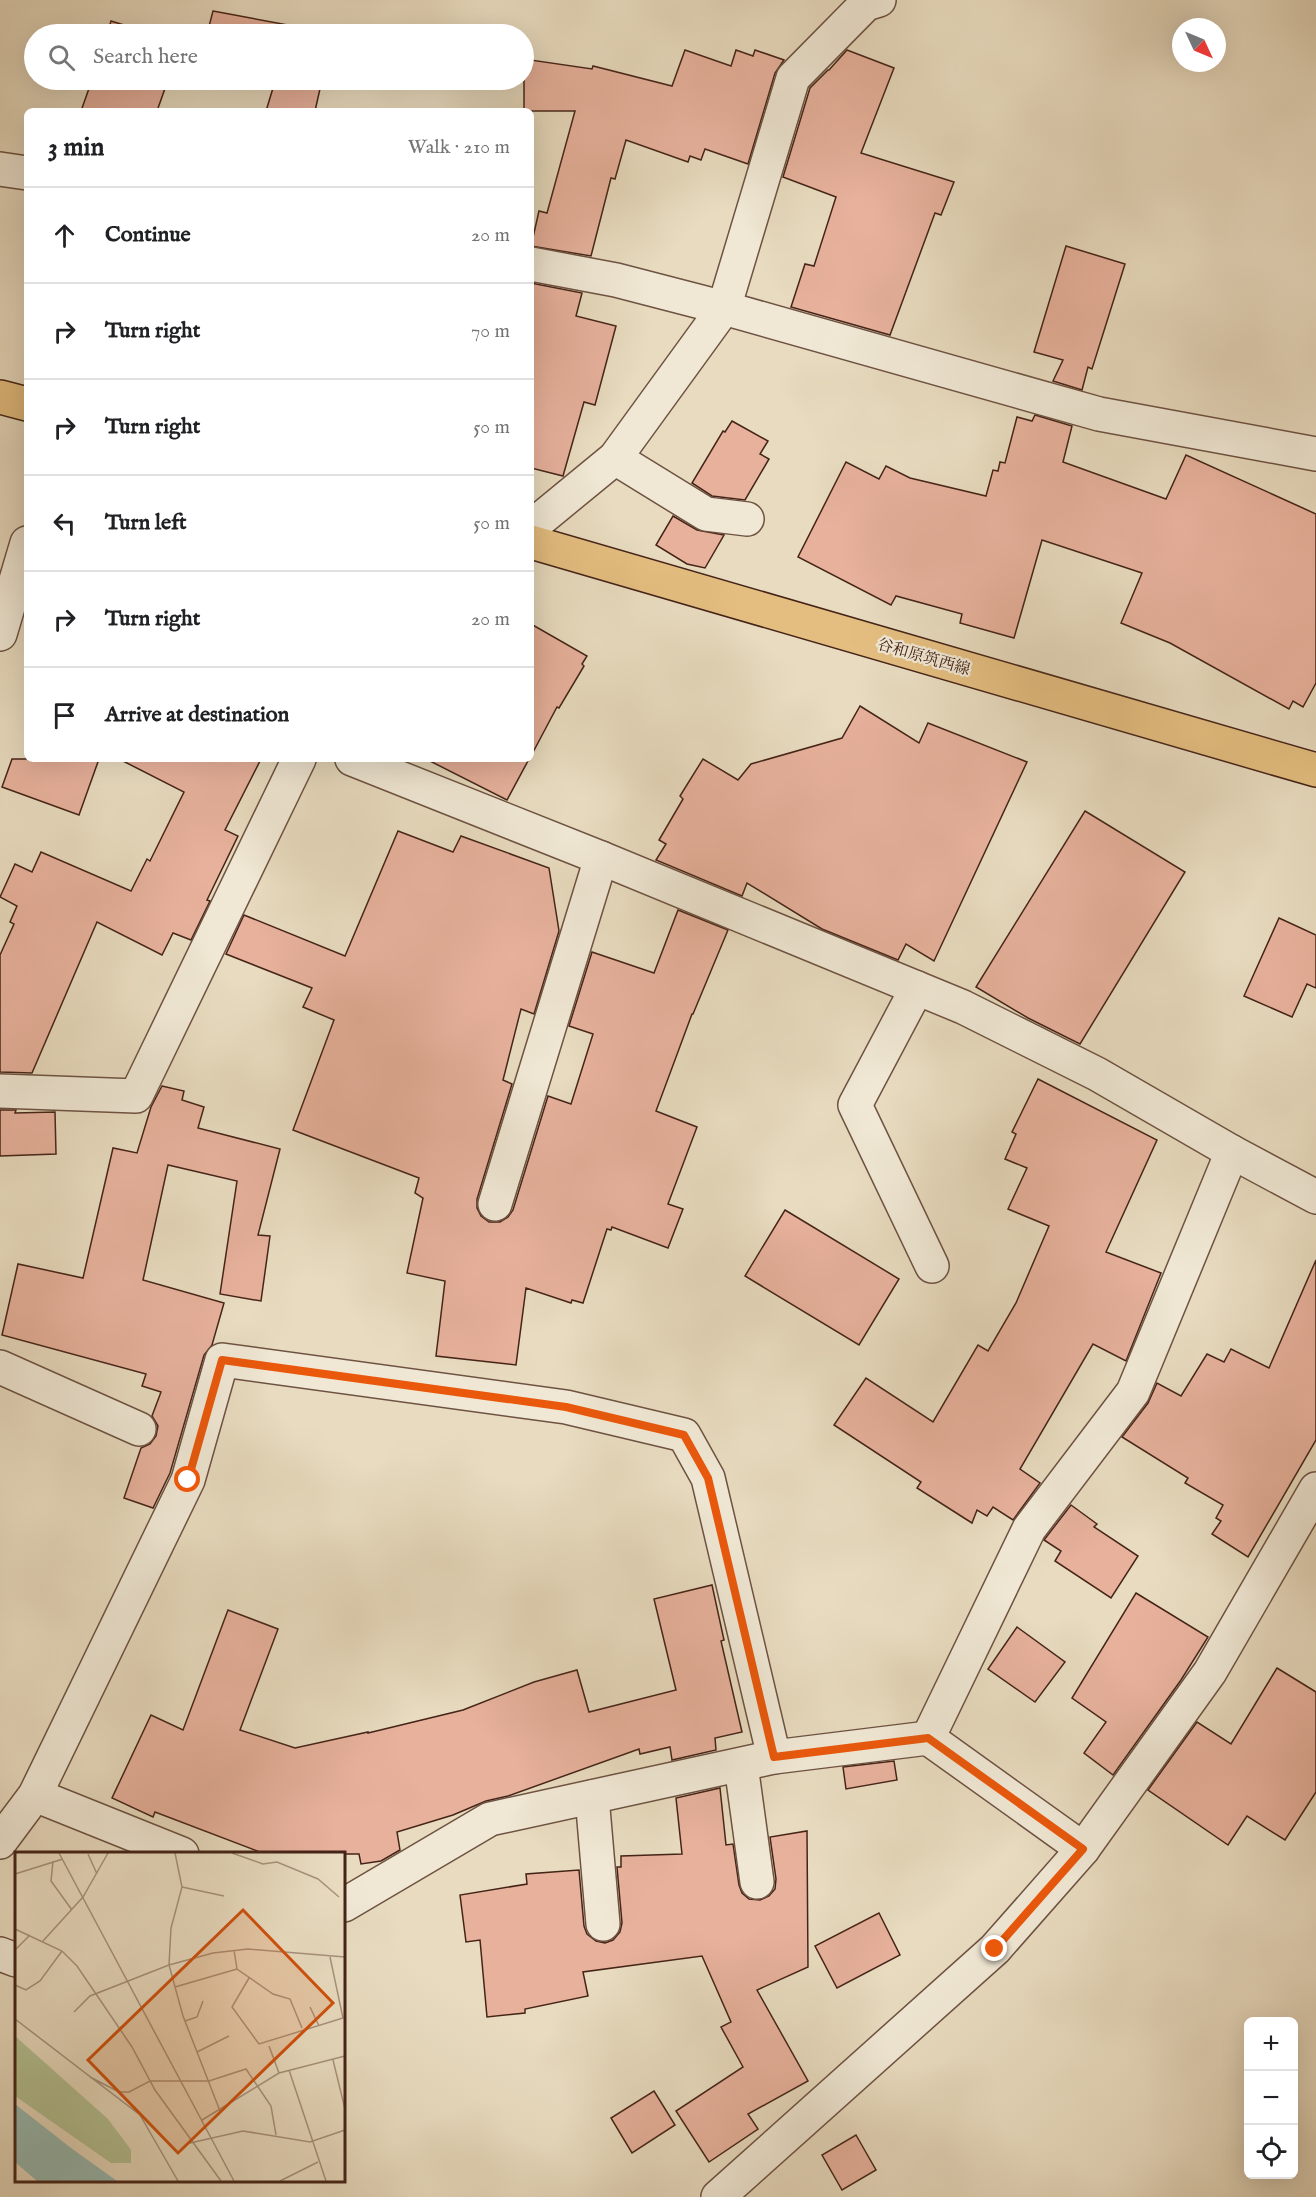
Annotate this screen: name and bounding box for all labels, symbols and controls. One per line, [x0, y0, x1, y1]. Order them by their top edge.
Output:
north arrow [1172, 18, 1226, 72]
search box [24, 24, 534, 90]
icon: search [45, 41, 78, 74]
text: Search here [93, 43, 198, 71]
text: 3 min [48, 131, 104, 164]
text: Walk · 210 m [408, 135, 510, 160]
icon: ahead [48, 219, 81, 252]
text: Continue [105, 221, 191, 249]
text: 20 m [471, 223, 510, 248]
icon: right [48, 315, 81, 348]
text: Turn right [105, 317, 200, 345]
text: 70 m [471, 319, 510, 344]
icon: right [48, 411, 81, 444]
text: Turn right [105, 413, 200, 441]
text: 50 m [473, 415, 510, 440]
icon: left [48, 507, 81, 540]
text: Turn left [105, 509, 187, 537]
text: 50 m [473, 511, 510, 536]
icon: right [48, 603, 81, 636]
text: Turn right [105, 605, 200, 633]
text: 20 m [471, 607, 510, 632]
street label: 谷和原筑西線 [875, 635, 972, 681]
icon: arrive [48, 699, 81, 732]
text: Arrive at destination [105, 701, 289, 729]
route start [174, 1466, 200, 1492]
inset map [15, 1852, 345, 2182]
route end [981, 1935, 1007, 1961]
map controls [1244, 2017, 1298, 2179]
button: + [1244, 2017, 1298, 2071]
button: − [1244, 2071, 1298, 2125]
button: locate [1244, 2125, 1298, 2179]

